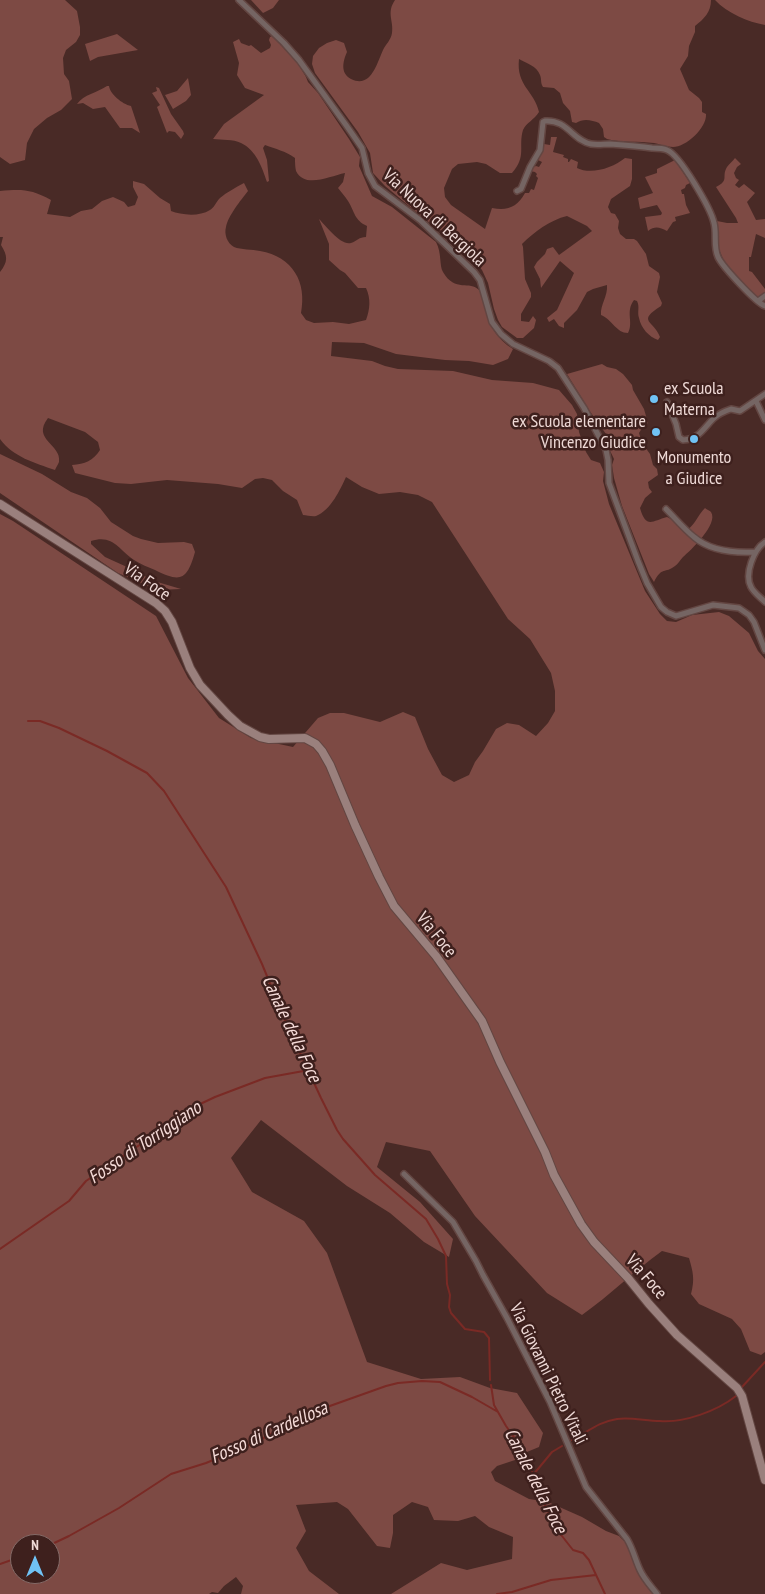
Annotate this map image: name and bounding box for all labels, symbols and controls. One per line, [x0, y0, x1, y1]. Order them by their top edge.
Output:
street label: Via Nuova di Bergiola [378, 165, 490, 271]
place label: ex Scuola Materna [664, 378, 723, 420]
marker: ex Scuola Materna [648, 393, 660, 405]
place label: ex Scuola elementare Vincenzo Giudice [512, 411, 646, 454]
marker: ex Scuola elementare Vincenzo Giudice [650, 426, 662, 438]
marker: Monumento a Giudice [688, 433, 700, 445]
place label: Monumento a Giudice [657, 447, 731, 489]
street label: Via Foce [120, 558, 174, 606]
street label: Via Foce [411, 908, 461, 962]
water label: Canale della Foce [256, 972, 326, 1086]
water label: Fosso di Torriggiano [84, 1097, 206, 1189]
street label: Via Foce [621, 1250, 671, 1304]
street label: Via Giovanni Pietro Vitali [504, 1300, 592, 1448]
water label: Fosso di Cardellosa [207, 1397, 331, 1469]
water label: Canale della Foce [499, 1425, 571, 1537]
north arrow [10, 1534, 60, 1584]
text: N [31, 1536, 39, 1554]

